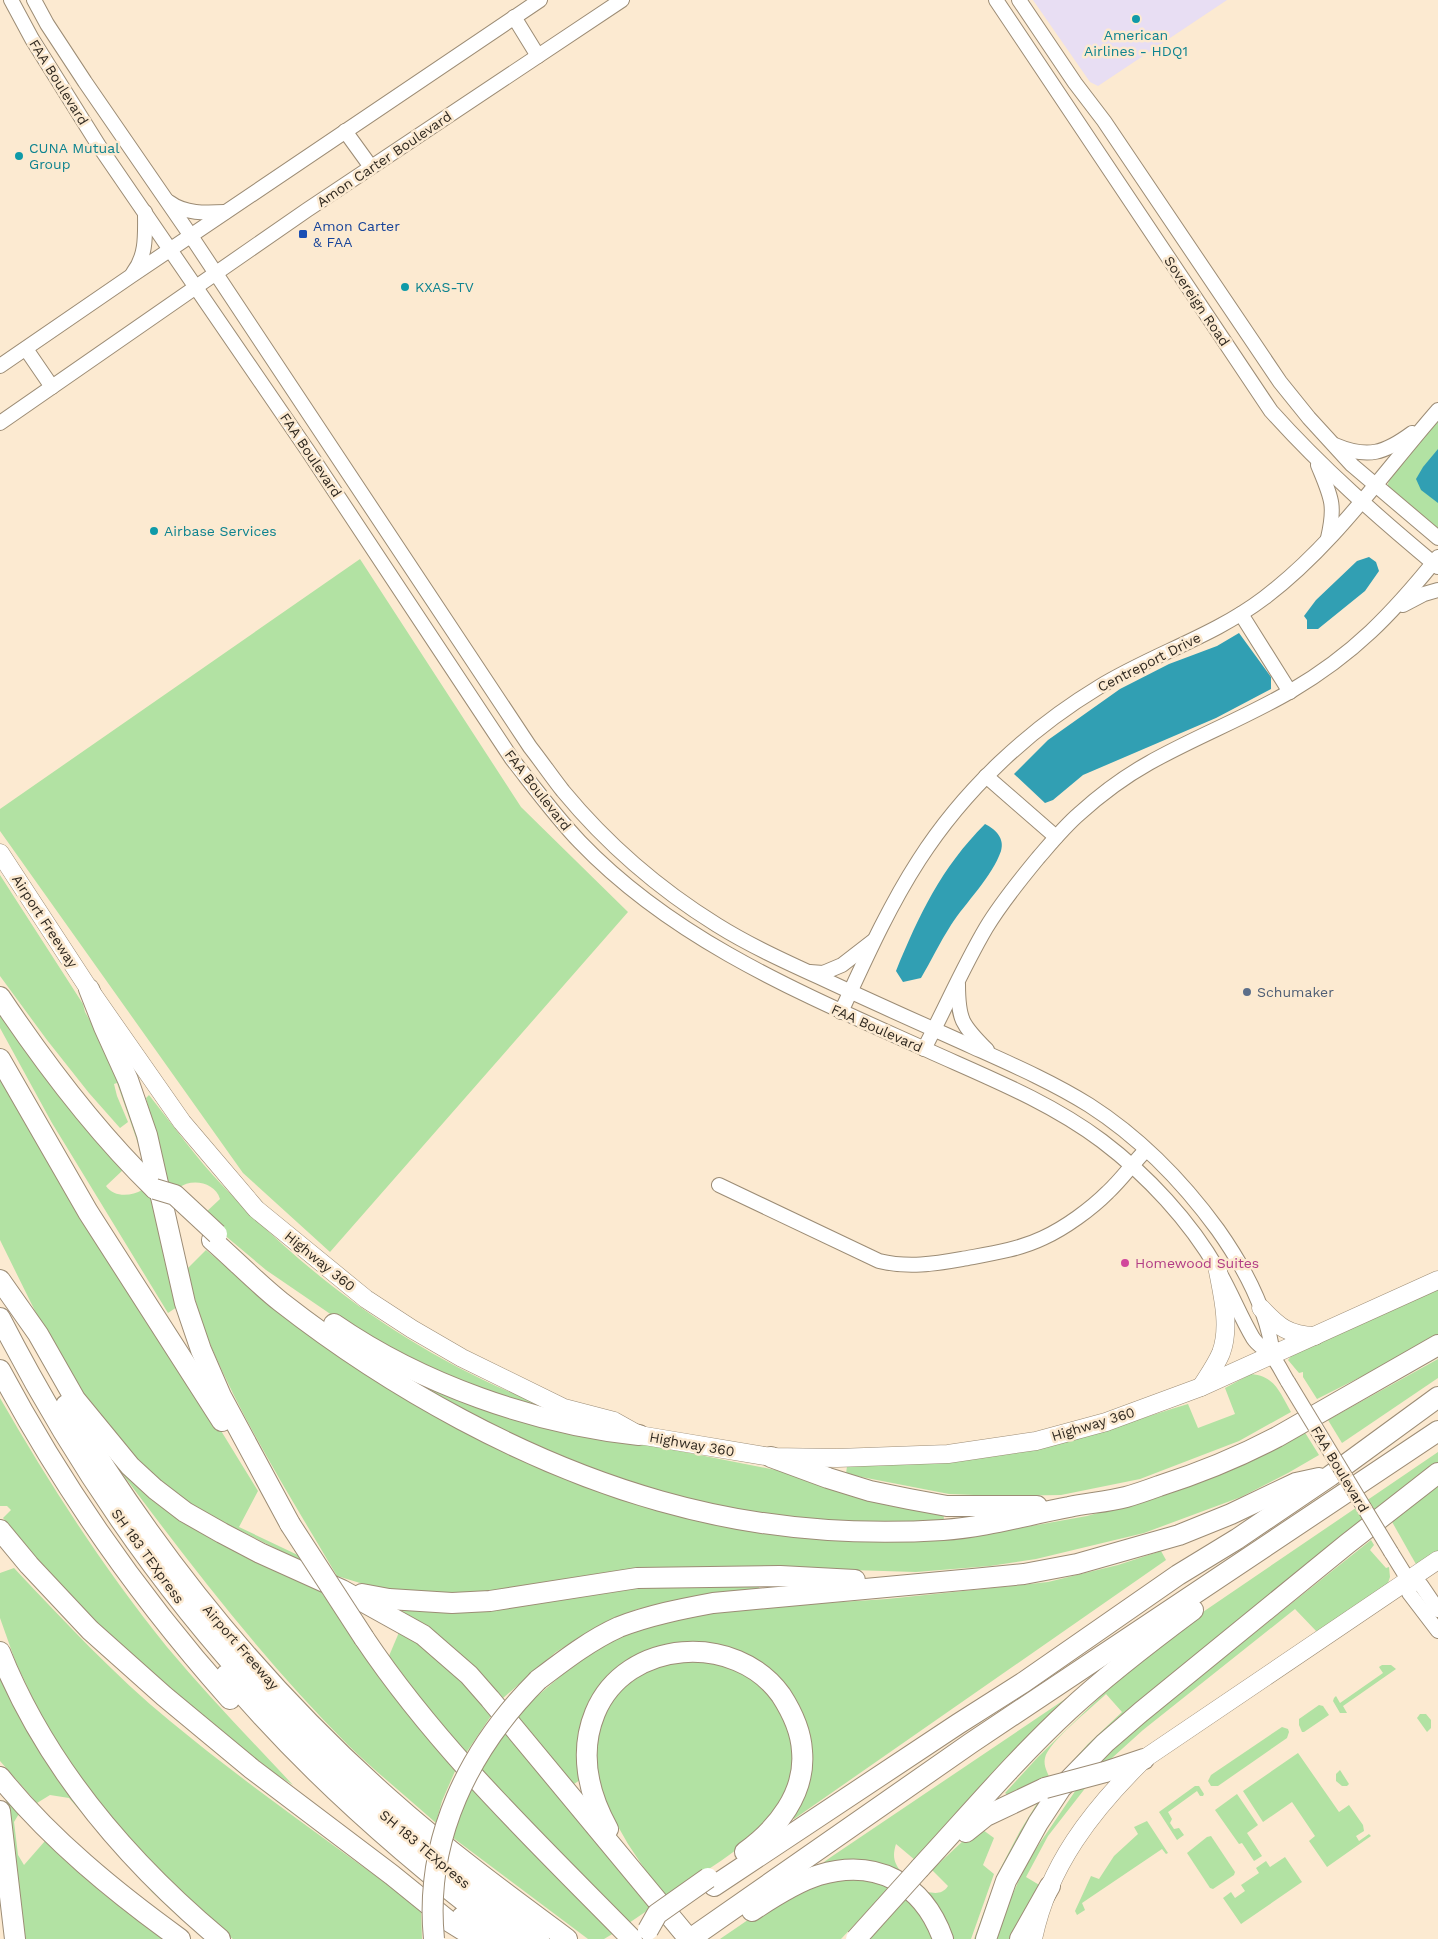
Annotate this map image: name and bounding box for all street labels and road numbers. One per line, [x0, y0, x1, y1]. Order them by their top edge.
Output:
street label: FAA Boulevard [26, 36, 92, 128]
street label: Amon Carter Boulevard [314, 108, 454, 210]
street label: Sovereign Road [1161, 253, 1233, 349]
street label: FAA Boulevard [277, 410, 345, 500]
street label: Centreport Drive [1095, 629, 1203, 695]
street label: FAA Boulevard [502, 747, 574, 833]
street label: Airport Freeway [9, 872, 81, 971]
street label: FAA Boulevard [829, 1001, 925, 1055]
street label: Highway 360 [282, 1228, 358, 1294]
street label: Highway 360 [1049, 1404, 1137, 1444]
street label: FAA Boulevard [1308, 1423, 1372, 1515]
street label: Highway 360 [648, 1429, 736, 1459]
street label: SH 183 TEXpress [108, 1506, 188, 1606]
street label: Airport Freeway [200, 1601, 283, 1693]
street label: SH 183 TEXpress [377, 1807, 473, 1891]

